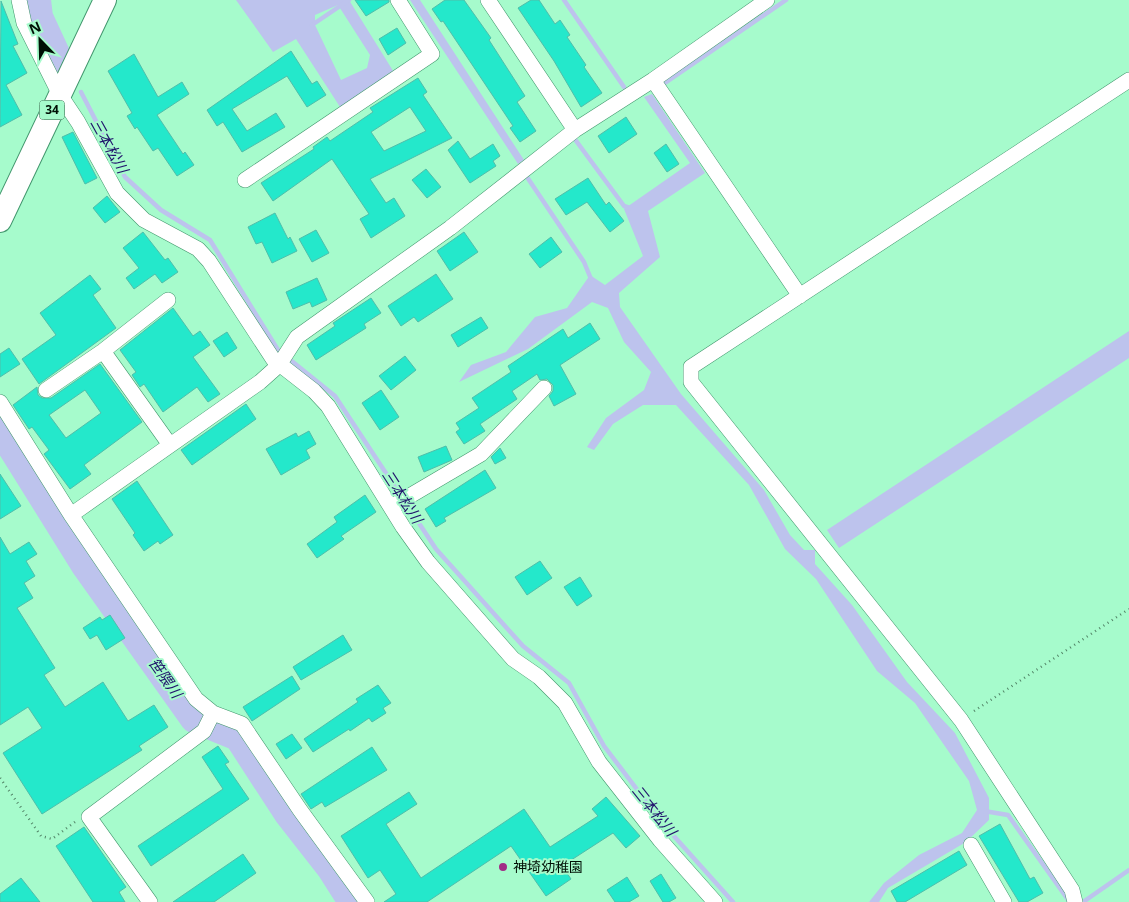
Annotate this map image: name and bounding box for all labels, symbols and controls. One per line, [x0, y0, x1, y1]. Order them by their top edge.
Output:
north arrow [15, 15, 65, 65]
text: N [26, 17, 44, 39]
road number: 34 [40, 100, 64, 120]
water label: 三本松川 [87, 114, 134, 178]
water label: 三本松川 [378, 466, 429, 529]
water label: 笹隈川 [145, 653, 188, 703]
water label: 三本松川 [628, 781, 683, 842]
place label: 神埼幼稚園 [513, 857, 583, 876]
marker: 神埼幼稚園 [497, 861, 509, 873]

